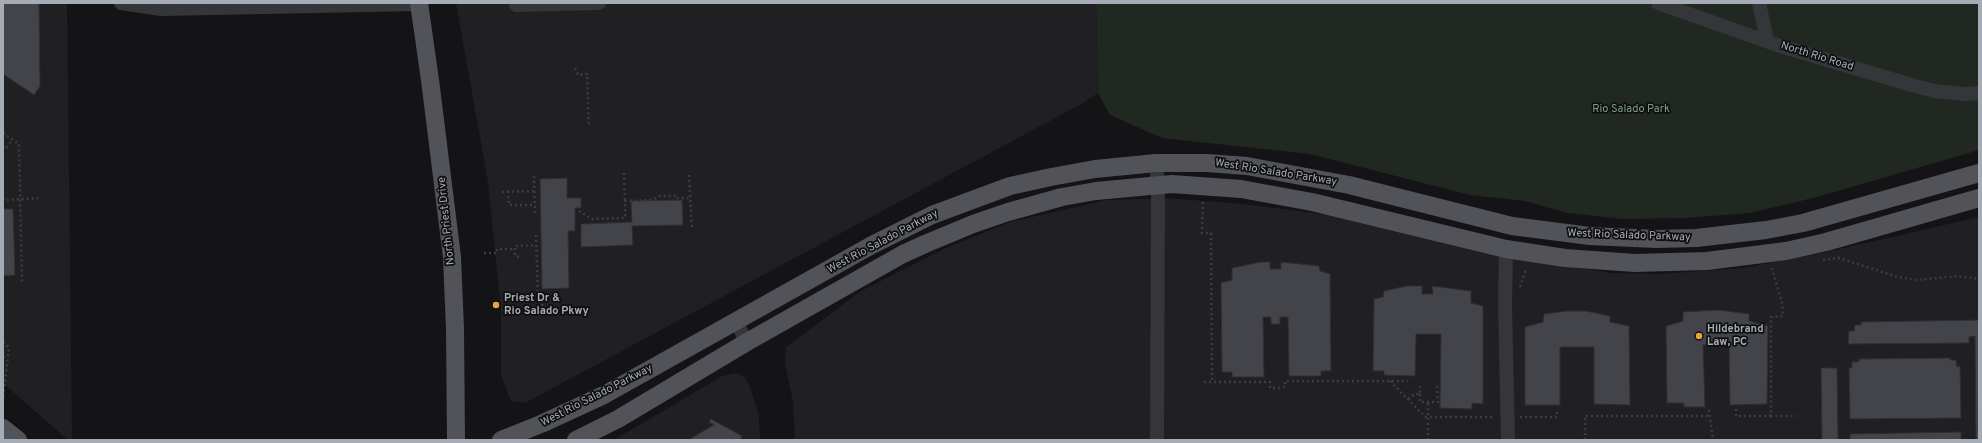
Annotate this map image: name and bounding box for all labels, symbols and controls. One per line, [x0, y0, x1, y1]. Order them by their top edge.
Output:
street label: North Rio Road [1779, 40, 1855, 74]
park label: Rio Salado Park [1592, 103, 1670, 117]
street label: West Rio Salado Parkway [1214, 157, 1338, 189]
street label: North Priest Drive [436, 176, 458, 266]
street label: West Rio Salado Parkway [825, 207, 941, 277]
street label: West Rio Salado Parkway [1567, 227, 1691, 245]
place label: Priest Dr & Rio Salado Pkwy [504, 292, 589, 318]
marker: Priest Dr & Rio Salado Pkwy [491, 300, 501, 310]
place label: Hildebrand Law, PC [1707, 323, 1764, 349]
marker: Hildebrand Law, PC [1694, 331, 1704, 341]
street label: West Rio Salado Parkway [539, 362, 655, 430]

